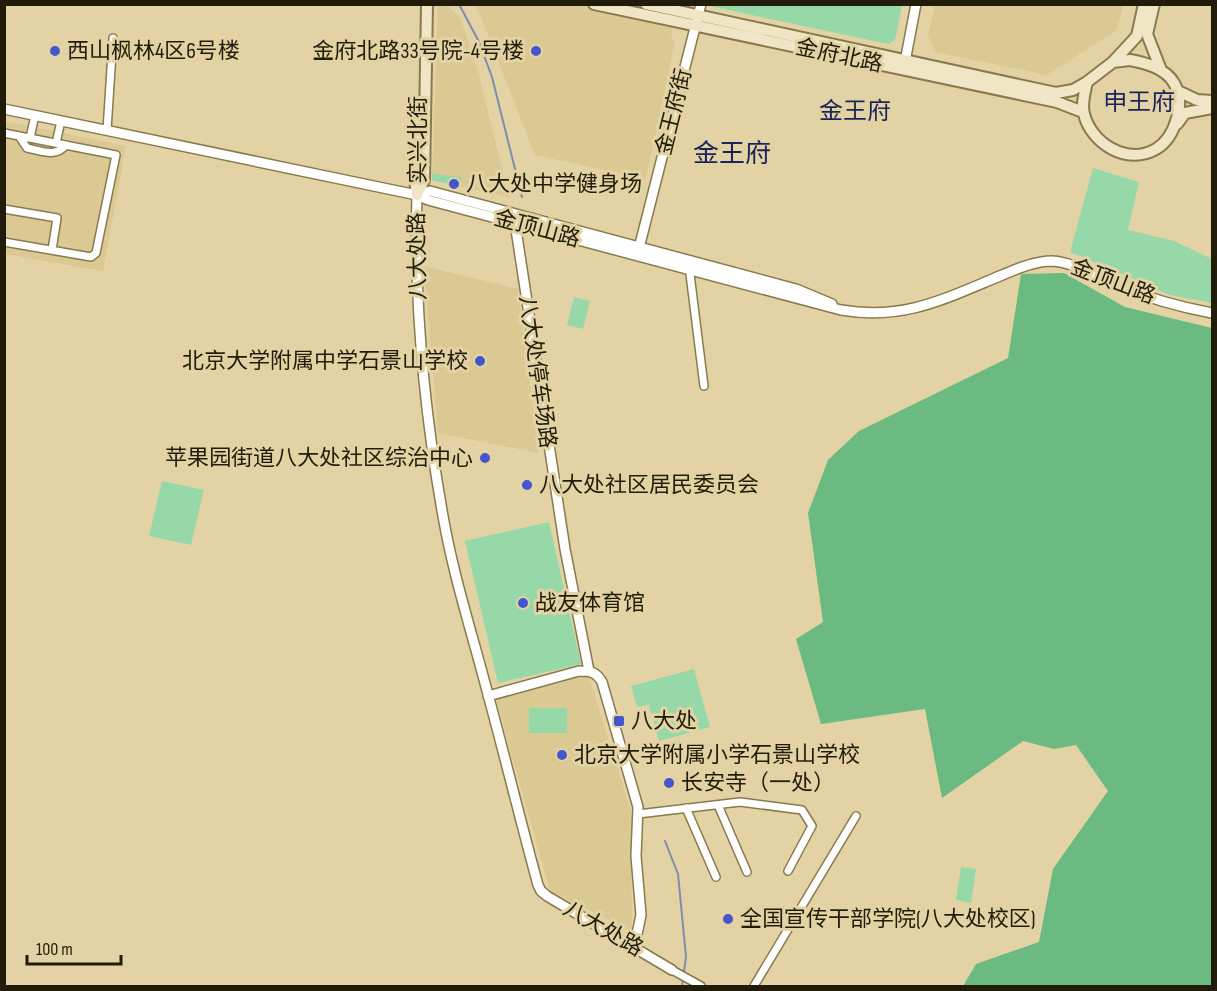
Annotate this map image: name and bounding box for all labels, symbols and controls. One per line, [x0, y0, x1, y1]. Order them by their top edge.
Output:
street label: 金府北路 [793, 34, 885, 78]
place label: 西山枫林4区6号楼 [67, 38, 240, 65]
place label: 金府北路33号院-4号楼 [312, 38, 524, 65]
marker: 西山枫林4区6号楼 [48, 44, 62, 58]
marker: 金府北路33号院-4号楼 [529, 44, 543, 58]
street label: 金王府街 [650, 66, 698, 158]
district label: 申王府 [1103, 88, 1175, 117]
street label: 实兴北街 [405, 96, 432, 184]
district label: 金王府 [819, 97, 891, 126]
district label: 金王府 [693, 139, 771, 170]
place label: 八大处中学健身场 [466, 171, 642, 198]
marker: 八大处中学健身场 [447, 177, 461, 191]
street label: 金顶山路 [491, 205, 583, 253]
street label: 八大处路 [404, 212, 432, 300]
street label: 金顶山路 [1067, 254, 1159, 310]
street label: 八大处停车场路 [513, 294, 561, 450]
place label: 北京大学附属中学石景山学校 [182, 348, 468, 375]
marker: 北京大学附属中学石景山学校 [473, 354, 487, 368]
place label: 苹果园街道八大处社区综治中心 [165, 445, 473, 472]
marker: 苹果园街道八大处社区综治中心 [478, 451, 492, 465]
place label: 八大处社区居民委员会 [539, 472, 759, 499]
marker: 八大处社区居民委员会 [520, 478, 534, 492]
place label: 战友体育馆 [535, 590, 645, 617]
marker: 战友体育馆 [516, 596, 530, 610]
place label: 八大处 [631, 708, 697, 735]
marker: 八大处 [612, 714, 626, 728]
place label: 北京大学附属小学石景山学校 [574, 742, 860, 769]
marker: 北京大学附属小学石景山学校 [555, 748, 569, 762]
place label: 长安寺（一处） [681, 770, 835, 797]
marker: 长安寺（一处） [662, 776, 676, 790]
street label: 八大处路 [558, 895, 648, 963]
place label: 全国宣传干部学院(八大处校区) [740, 906, 1036, 933]
marker: 全国宣传干部学院(八大处校区) [721, 912, 735, 926]
scale bar [27, 928, 122, 966]
text: 100 m [36, 939, 73, 960]

